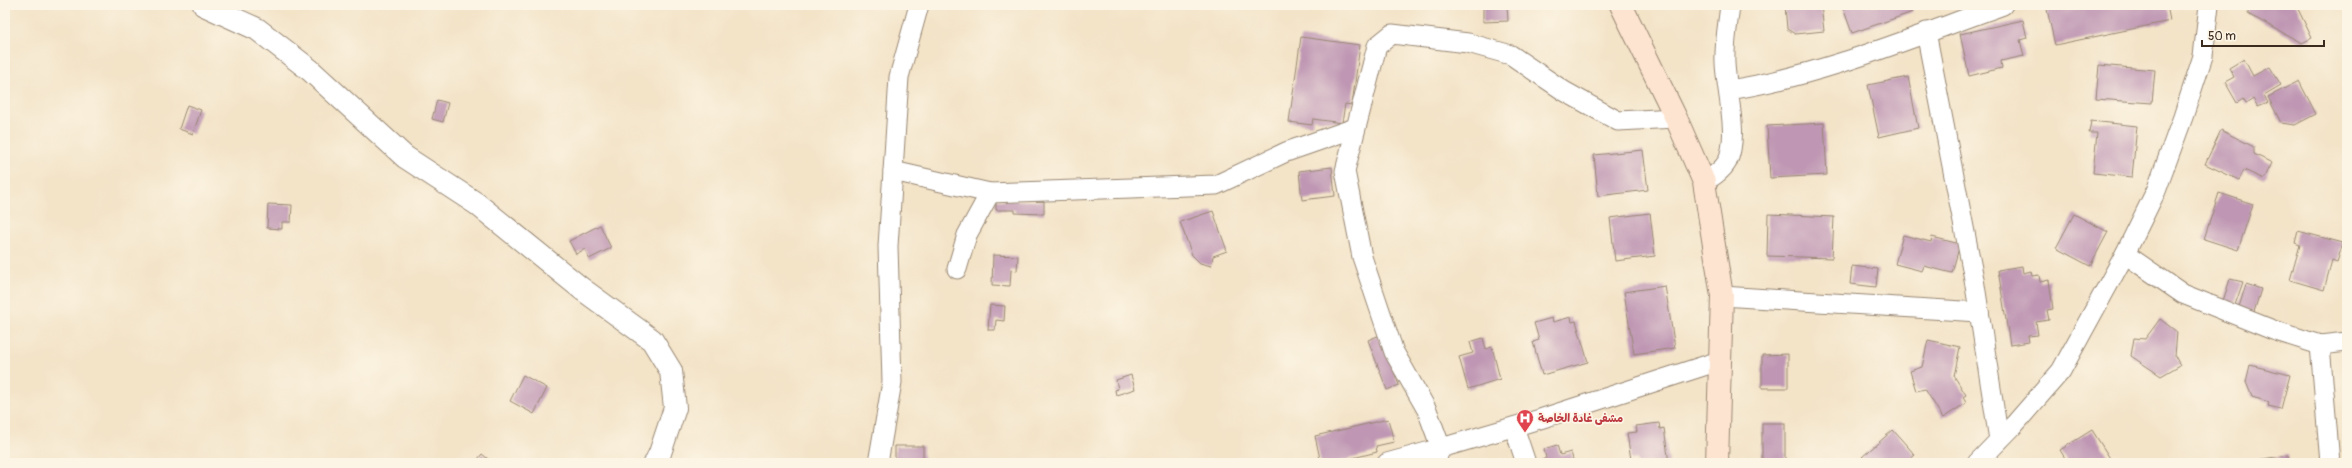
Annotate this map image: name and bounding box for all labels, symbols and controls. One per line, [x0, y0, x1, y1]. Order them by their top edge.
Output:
scale bar [2202, 22, 2324, 48]
text: 50 m [2208, 29, 2236, 44]
hospital icon: مشفى غادة الخاصة [1515, 408, 1535, 433]
place label: مشفى غادة الخاصة [1538, 412, 1623, 426]

